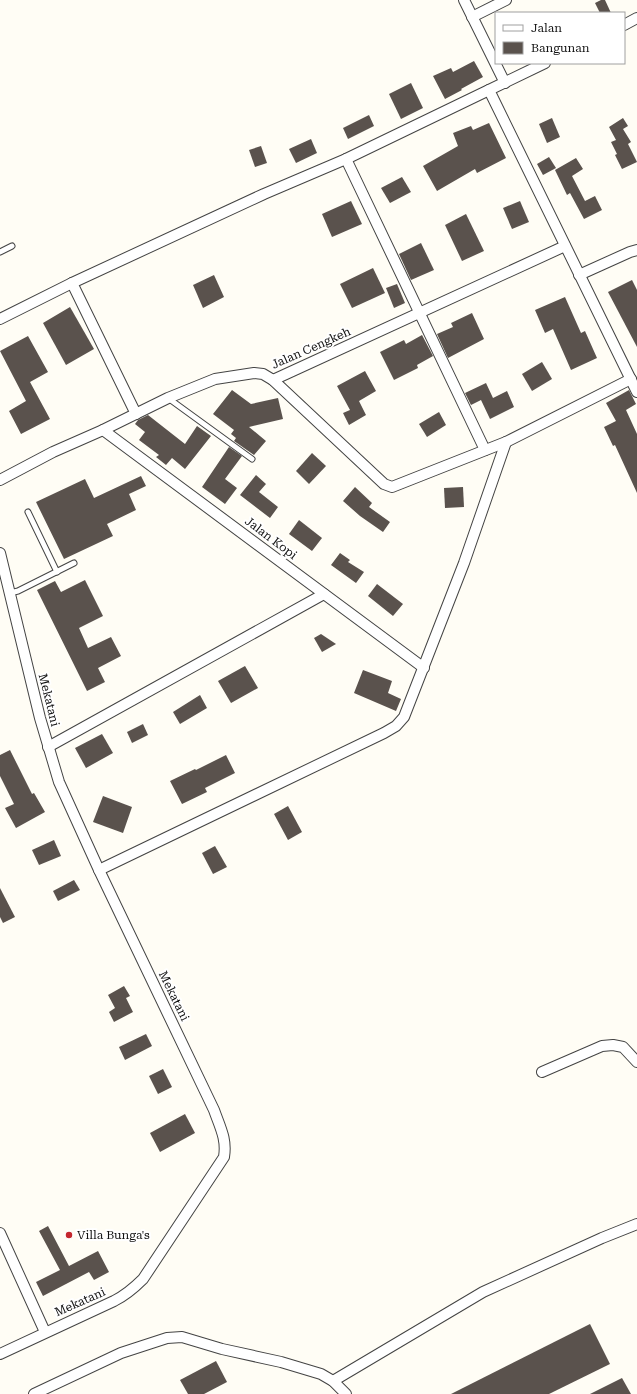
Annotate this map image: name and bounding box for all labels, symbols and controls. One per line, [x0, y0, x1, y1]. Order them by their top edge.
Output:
legend [495, 12, 625, 64]
text: Jalan [531, 21, 562, 35]
text: Bangunan [531, 41, 590, 55]
street label: Jalan Cengkeh [269, 324, 353, 372]
street label: Jalan Kopi [242, 514, 300, 562]
street label: Mekatani [36, 672, 62, 728]
street label: Mekatani [156, 969, 192, 1023]
place label: Villa Bunga's [77, 1228, 150, 1242]
marker: Villa Bunga's [64, 1230, 74, 1240]
street label: Mekatani [53, 1285, 108, 1319]

